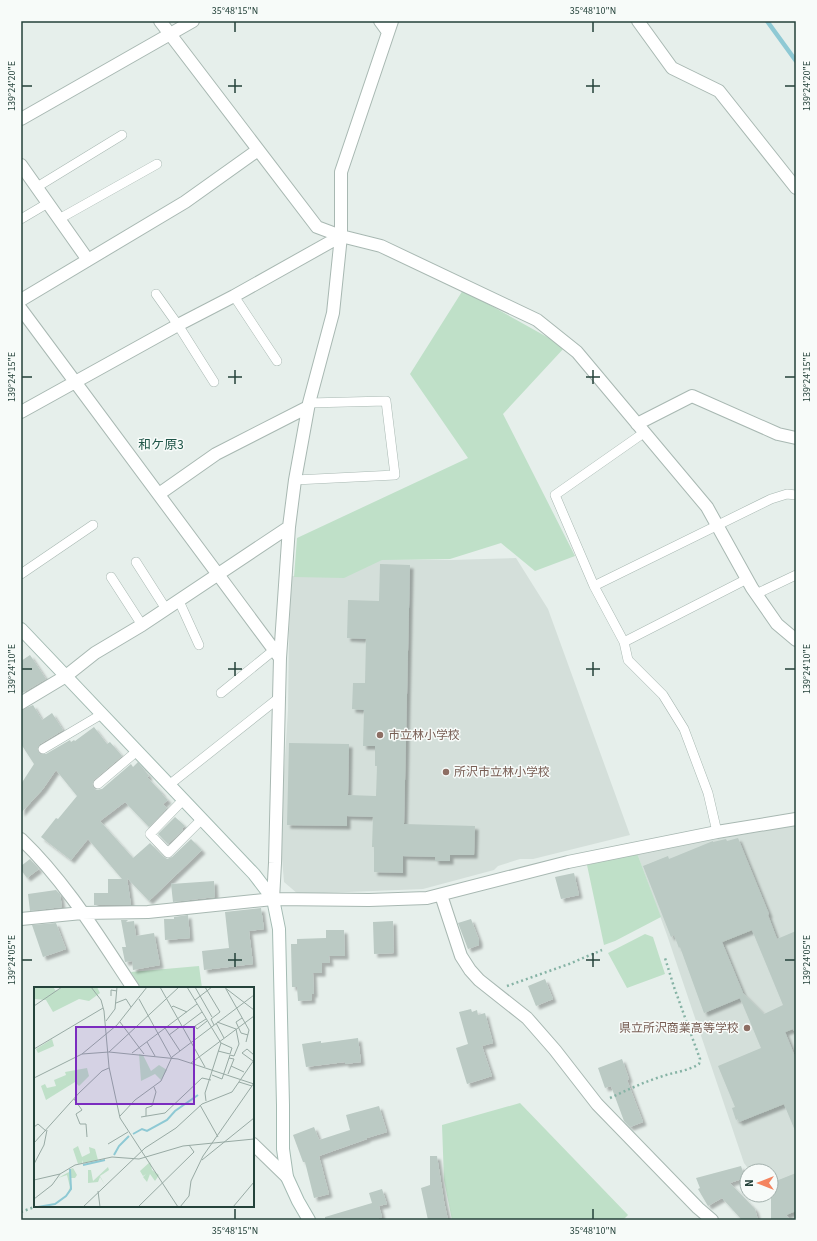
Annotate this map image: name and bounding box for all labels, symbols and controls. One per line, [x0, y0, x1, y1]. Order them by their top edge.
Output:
text: 35°48'15"N [212, 4, 258, 18]
text: 35°48'10"N [570, 4, 616, 18]
text: 139°24'20"E [5, 61, 19, 111]
text: 139°24'20"E [800, 61, 814, 111]
text: 139°24'15"E [5, 352, 19, 402]
text: 139°24'15"E [800, 352, 814, 402]
district label: 和ケ原3 [138, 436, 184, 454]
text: 139°24'10"E [5, 644, 19, 694]
text: 139°24'10"E [800, 644, 814, 694]
place label: 市立林小学校 [388, 727, 460, 744]
marker: 市立林小学校 [375, 730, 385, 740]
place label: 所沢市立林小学校 [454, 764, 550, 781]
marker: 所沢市立林小学校 [441, 767, 451, 777]
text: 139°24'05"E [5, 935, 19, 985]
text: 139°24'05"E [800, 935, 814, 985]
inset map [34, 987, 254, 1207]
place label: 県立所沢商業高等学校 [619, 1020, 739, 1037]
marker: 県立所沢商業高等学校 [742, 1023, 752, 1033]
north arrow [739, 1163, 779, 1203]
text: N [742, 1179, 757, 1187]
text: 35°48'15"N [212, 1224, 258, 1238]
text: 35°48'10"N [570, 1224, 616, 1238]

